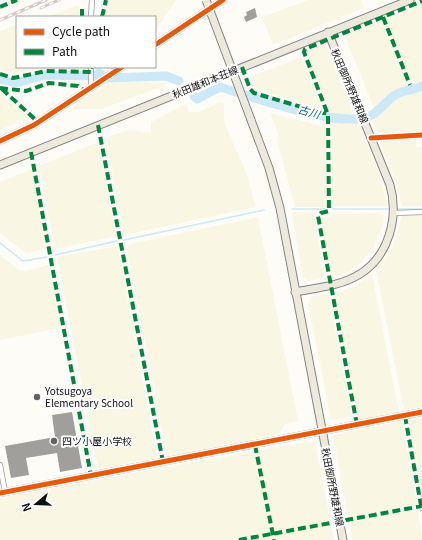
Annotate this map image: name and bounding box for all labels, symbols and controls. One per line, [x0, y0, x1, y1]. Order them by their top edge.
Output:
legend [16, 16, 156, 68]
text: Cycle path [52, 22, 110, 39]
text: Path [52, 42, 77, 59]
street label: 秋田御所野雄和線 [328, 46, 373, 126]
street label: 秋田雄和本荘線 [170, 61, 240, 102]
water label: 古川 [296, 100, 323, 122]
place label: Yotsugoya Elementary School [44, 383, 133, 410]
marker: Yotsugoya Elementary School [32, 392, 42, 402]
place label: 四ツ小屋小学校 [62, 433, 132, 448]
marker: 四ツ小屋小学校 [49, 436, 59, 446]
street label: 秋田御所野雄和線 [318, 446, 348, 528]
north arrow [16, 484, 56, 524]
text: N [17, 501, 35, 514]

